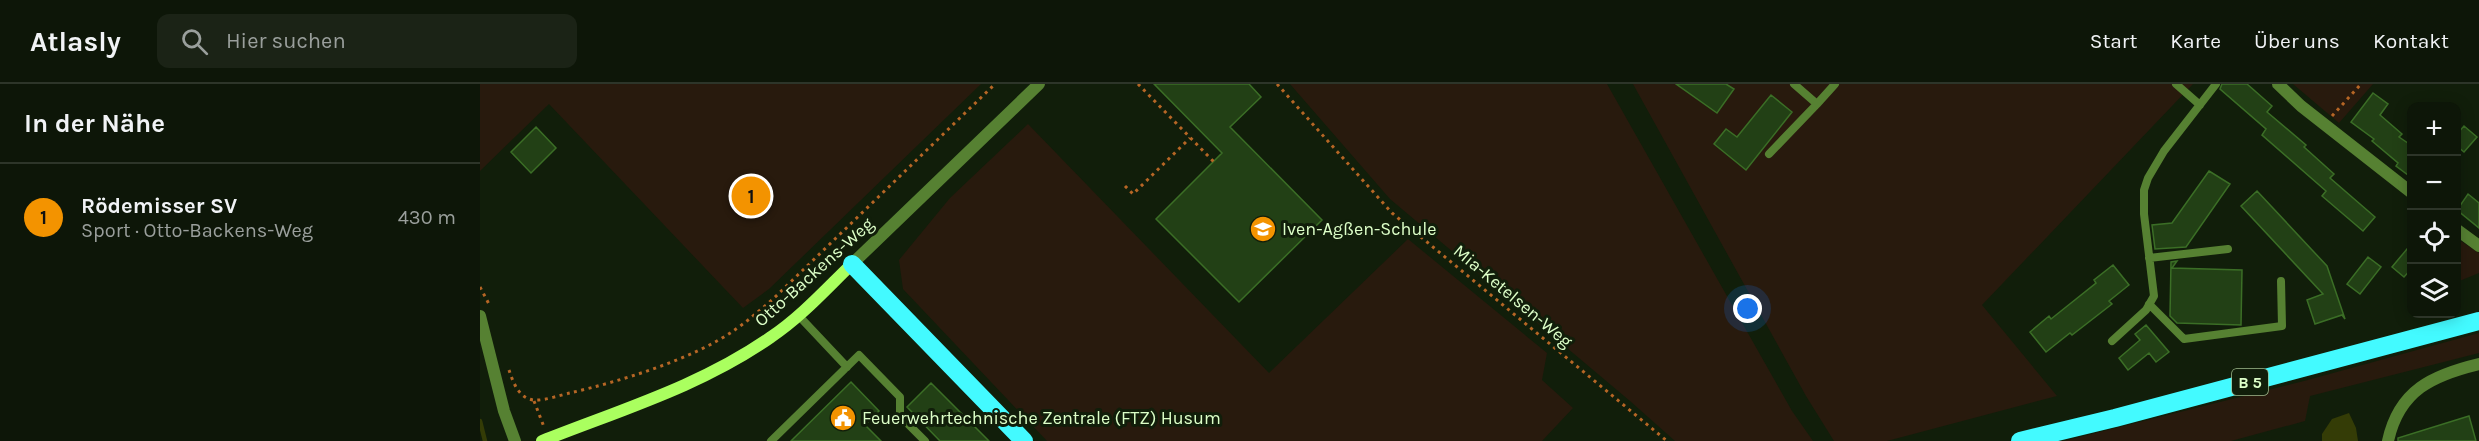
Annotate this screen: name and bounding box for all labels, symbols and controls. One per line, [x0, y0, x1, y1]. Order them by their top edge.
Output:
search box [157, 14, 577, 68]
text: Atlasly [30, 25, 121, 58]
icon: search [178, 25, 211, 58]
text: Hier suchen [226, 28, 346, 54]
text: Start [2090, 29, 2137, 53]
text: Karte [2170, 29, 2221, 53]
text: Über uns [2254, 29, 2340, 53]
text: Kontakt [2373, 29, 2449, 53]
map controls [2407, 102, 2461, 318]
button: + [2407, 102, 2461, 156]
text: In der Nähe [24, 108, 165, 139]
button: − [2407, 156, 2461, 210]
pin: 1 [732, 174, 770, 218]
text: Rödemisser SV [81, 193, 237, 219]
text: 1 [40, 206, 47, 229]
text: 430 m [398, 206, 456, 229]
button: locate [2407, 210, 2461, 264]
street label: Otto-Backens-Weg [750, 213, 878, 331]
school or university icon: Iven-Agßen-Schule [1248, 214, 1278, 244]
place label: Iven-Agßen-Schule [1282, 218, 1437, 240]
text: Sport · Otto-Backens-Weg [81, 219, 313, 242]
street label: Mia-Ketelsen-Weg [1449, 240, 1577, 352]
button: layers [2407, 264, 2461, 318]
your location [1733, 294, 1762, 323]
road number: B 5 [2232, 369, 2268, 395]
public building icon: Feuerwehrtechnische Zentrale (FTZ) Husum [828, 403, 858, 433]
place label: Feuerwehrtechnische Zentrale (FTZ) Husum [862, 407, 1221, 429]

